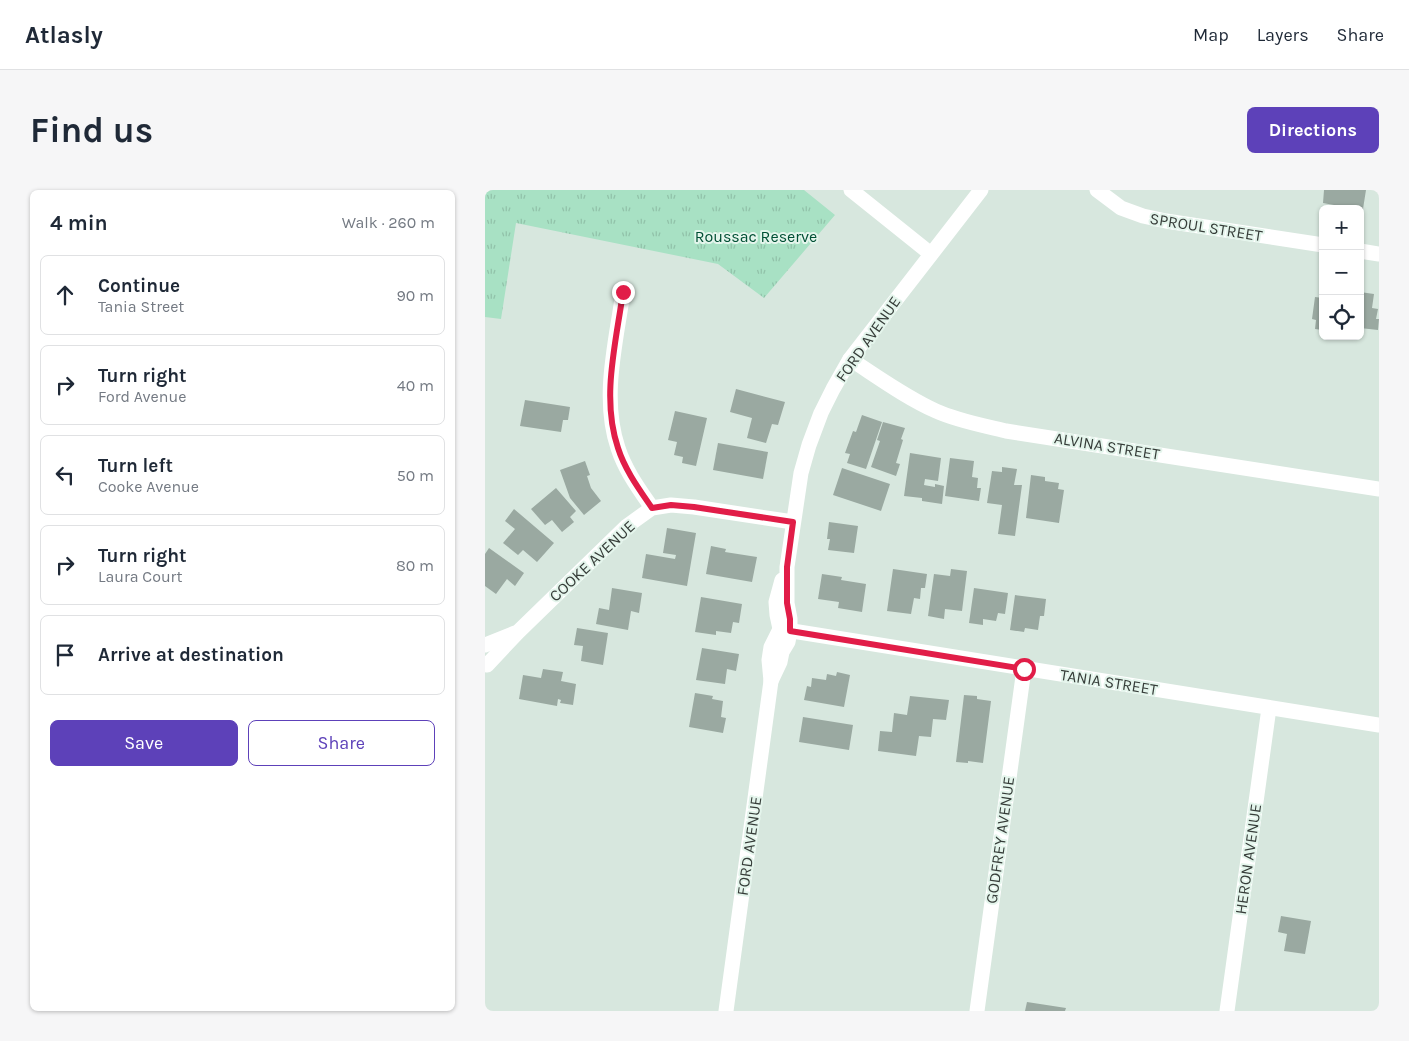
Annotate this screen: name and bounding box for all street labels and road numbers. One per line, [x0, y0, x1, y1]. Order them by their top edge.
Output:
street label: SPROUL STREET [1148, 209, 1264, 245]
street label: FORD AVENUE [832, 293, 904, 385]
street label: ALVINA STREET [1053, 428, 1161, 464]
street label: COOKE AVENUE [545, 517, 639, 605]
street label: TANIA STREET [1059, 665, 1159, 699]
street label: GODFREY AVENUE [982, 775, 1018, 905]
street label: FORD AVENUE [733, 795, 765, 897]
street label: HERON AVENUE [1231, 802, 1265, 916]

